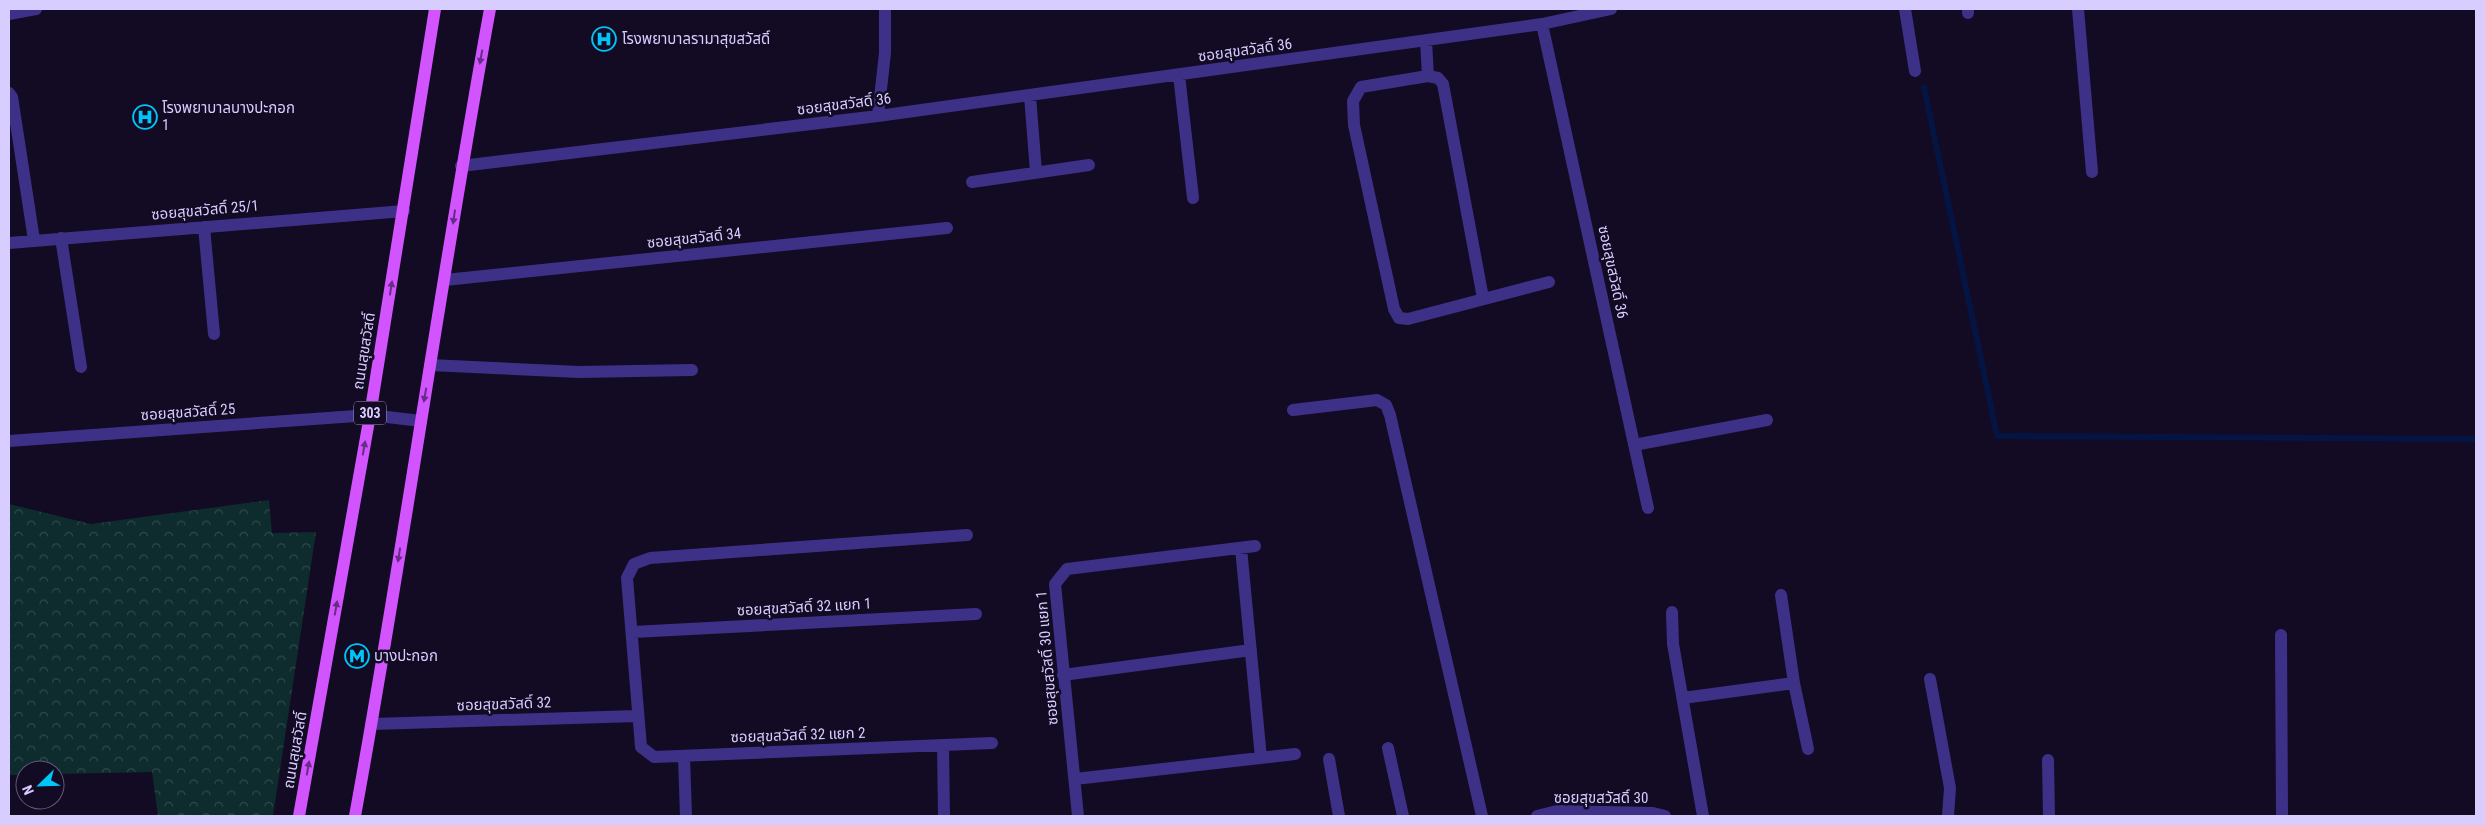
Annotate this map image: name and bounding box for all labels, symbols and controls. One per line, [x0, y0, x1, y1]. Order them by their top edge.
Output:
hospital icon: โรงพยาบาลรามาสุขสวัสดิ์ [591, 26, 617, 52]
place label: โรงพยาบาลรามาสุขสวัสดิ์ [622, 30, 770, 48]
street label: ซอยสุขสวัสดิ์ 36 [1197, 34, 1293, 66]
one-way arrow [477, 49, 485, 65]
street label: ซอยสุขสวัสดิ์ 36 [796, 89, 892, 119]
place label: โรงพยาบาลบางปะกอก 1 [162, 99, 295, 134]
hospital icon: โรงพยาบาลบางปะกอก 1 [132, 104, 158, 130]
street label: ซอยสุขสวัสดิ์ 25/1 [151, 196, 259, 224]
one-way arrow [450, 209, 458, 225]
street label: ซอยสุขสวัสดิ์ 34 [646, 224, 742, 252]
street label: ซอยสุขสวัสดิ์ 36 [1594, 224, 1632, 320]
one-way arrow [387, 279, 395, 295]
street label: ถนนสุขสวัสดิ์ [349, 311, 379, 391]
one-way arrow [421, 387, 429, 403]
street label: ซอยสุขสวัสดิ์ 25 [140, 400, 236, 424]
road number: 303 [354, 402, 386, 424]
one-way arrow [361, 440, 369, 456]
one-way arrow [395, 547, 403, 563]
street label: ซอยสุขสวัสดิ์ 30 แยก 1 [1032, 590, 1062, 726]
street label: ซอยสุขสวัสดิ์ 32 แยก 1 [736, 594, 872, 620]
one-way arrow [332, 601, 340, 616]
metro station icon: บางปะกอก [344, 643, 370, 669]
place label: บางปะกอก [374, 647, 438, 665]
street label: ซอยสุขสวัสดิ์ 32 [456, 693, 552, 715]
street label: ถนนสุขสวัสดิ์ [279, 710, 311, 790]
street label: ซอยสุขสวัสดิ์ 32 แยก 2 [730, 724, 866, 746]
north arrow [15, 760, 65, 810]
one-way arrow [304, 760, 312, 776]
text: N [19, 783, 37, 797]
street label: ซอยสุขสวัสดิ์ 30 [1554, 789, 1648, 807]

